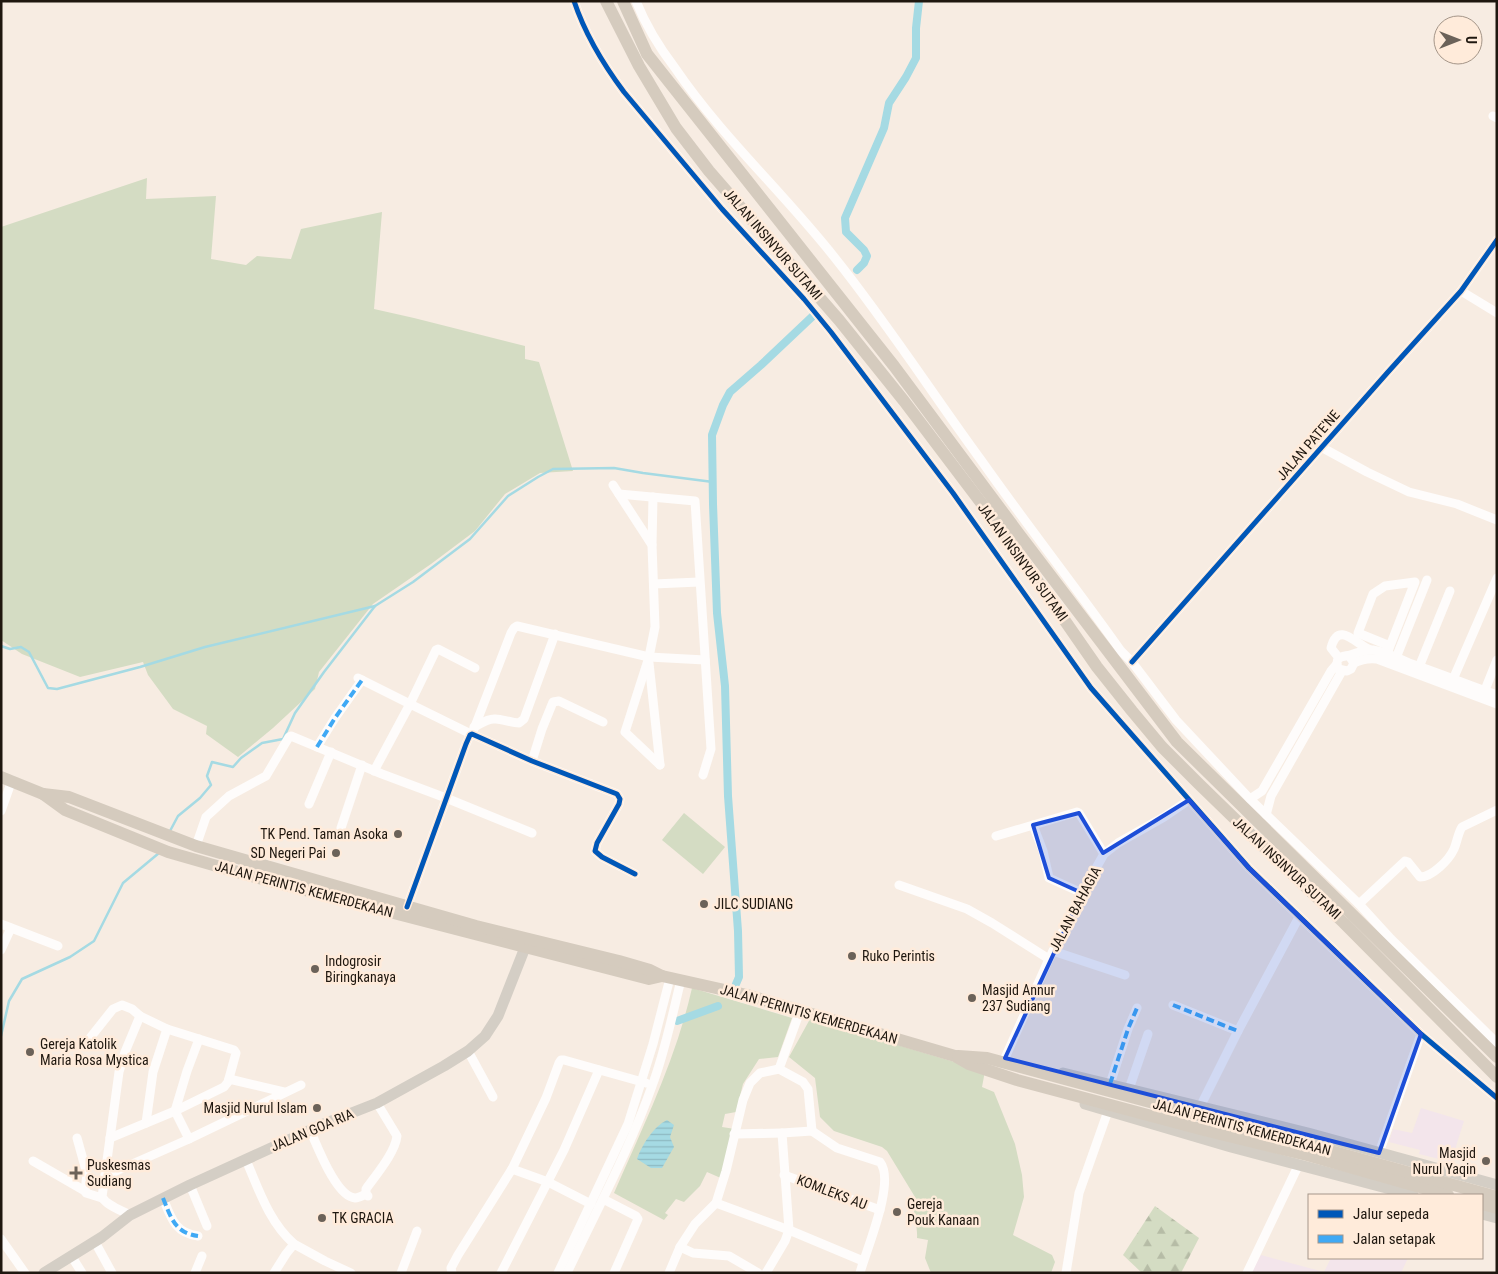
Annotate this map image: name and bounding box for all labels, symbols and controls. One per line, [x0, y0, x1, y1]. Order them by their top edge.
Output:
north arrow [1433, 15, 1483, 65]
text: U [1463, 36, 1479, 44]
street label: JALAN INSINYUR SUTAMI [720, 185, 826, 303]
street label: JALAN PATE'NE [1273, 407, 1343, 483]
street label: JALAN INSINYUR SUTAMI [975, 500, 1071, 624]
street label: JALAN INSINYUR SUTAMI [1230, 814, 1344, 922]
place label: TK Pend. Taman Asoka [260, 826, 388, 842]
marker: TK Pend. Taman Asoka [392, 828, 404, 840]
place label: SD Negeri Pai [251, 845, 326, 861]
marker: SD Negeri Pai [330, 847, 342, 859]
street label: JALAN PERINTIS KEMERDEKAAN [213, 857, 395, 921]
street label: JALAN BAHAGIA [1046, 864, 1104, 954]
place label: JILC SUDIANG [714, 896, 793, 912]
marker: JILC SUDIANG [698, 898, 710, 910]
place label: Ruko Perintis [862, 948, 935, 964]
marker: Ruko Perintis [846, 950, 858, 962]
place label: Indogrosir Biringkanaya [325, 953, 396, 985]
marker: Indogrosir Biringkanaya [309, 963, 321, 975]
street label: JALAN PERINTIS KEMERDEKAAN [718, 981, 900, 1047]
place label: Masjid Annur 237 Sudiang [982, 982, 1055, 1014]
marker: Masjid Annur 237 Sudiang [966, 992, 978, 1004]
place label: Gereja Katolik Maria Rosa Mystica [40, 1036, 149, 1068]
marker: Gereja Katolik Maria Rosa Mystica [24, 1046, 36, 1058]
street label: JALAN PERINTIS KEMERDEKAAN [1151, 1095, 1333, 1159]
place label: Masjid Nurul Islam [204, 1100, 307, 1116]
marker: Masjid Nurul Islam [311, 1102, 323, 1114]
street label: JALAN GOA RIA [268, 1105, 356, 1155]
place label: Masjid Nurul Yaqin [1413, 1145, 1476, 1177]
marker: Masjid Nurul Yaqin [1480, 1155, 1492, 1167]
place label: Puskesmas Sudiang [87, 1157, 151, 1189]
marker: Puskesmas Sudiang [69, 1166, 83, 1180]
street label: KOMLEKS AU [795, 1171, 870, 1213]
legend [1308, 1194, 1483, 1259]
place label: Gereja Pouk Kanaan [907, 1196, 979, 1228]
text: Jalur sepeda [1353, 1205, 1429, 1223]
marker: Gereja Pouk Kanaan [891, 1206, 903, 1218]
place label: TK GRACIA [332, 1210, 393, 1226]
marker: TK GRACIA [316, 1212, 328, 1224]
text: Jalan setapak [1353, 1230, 1436, 1248]

